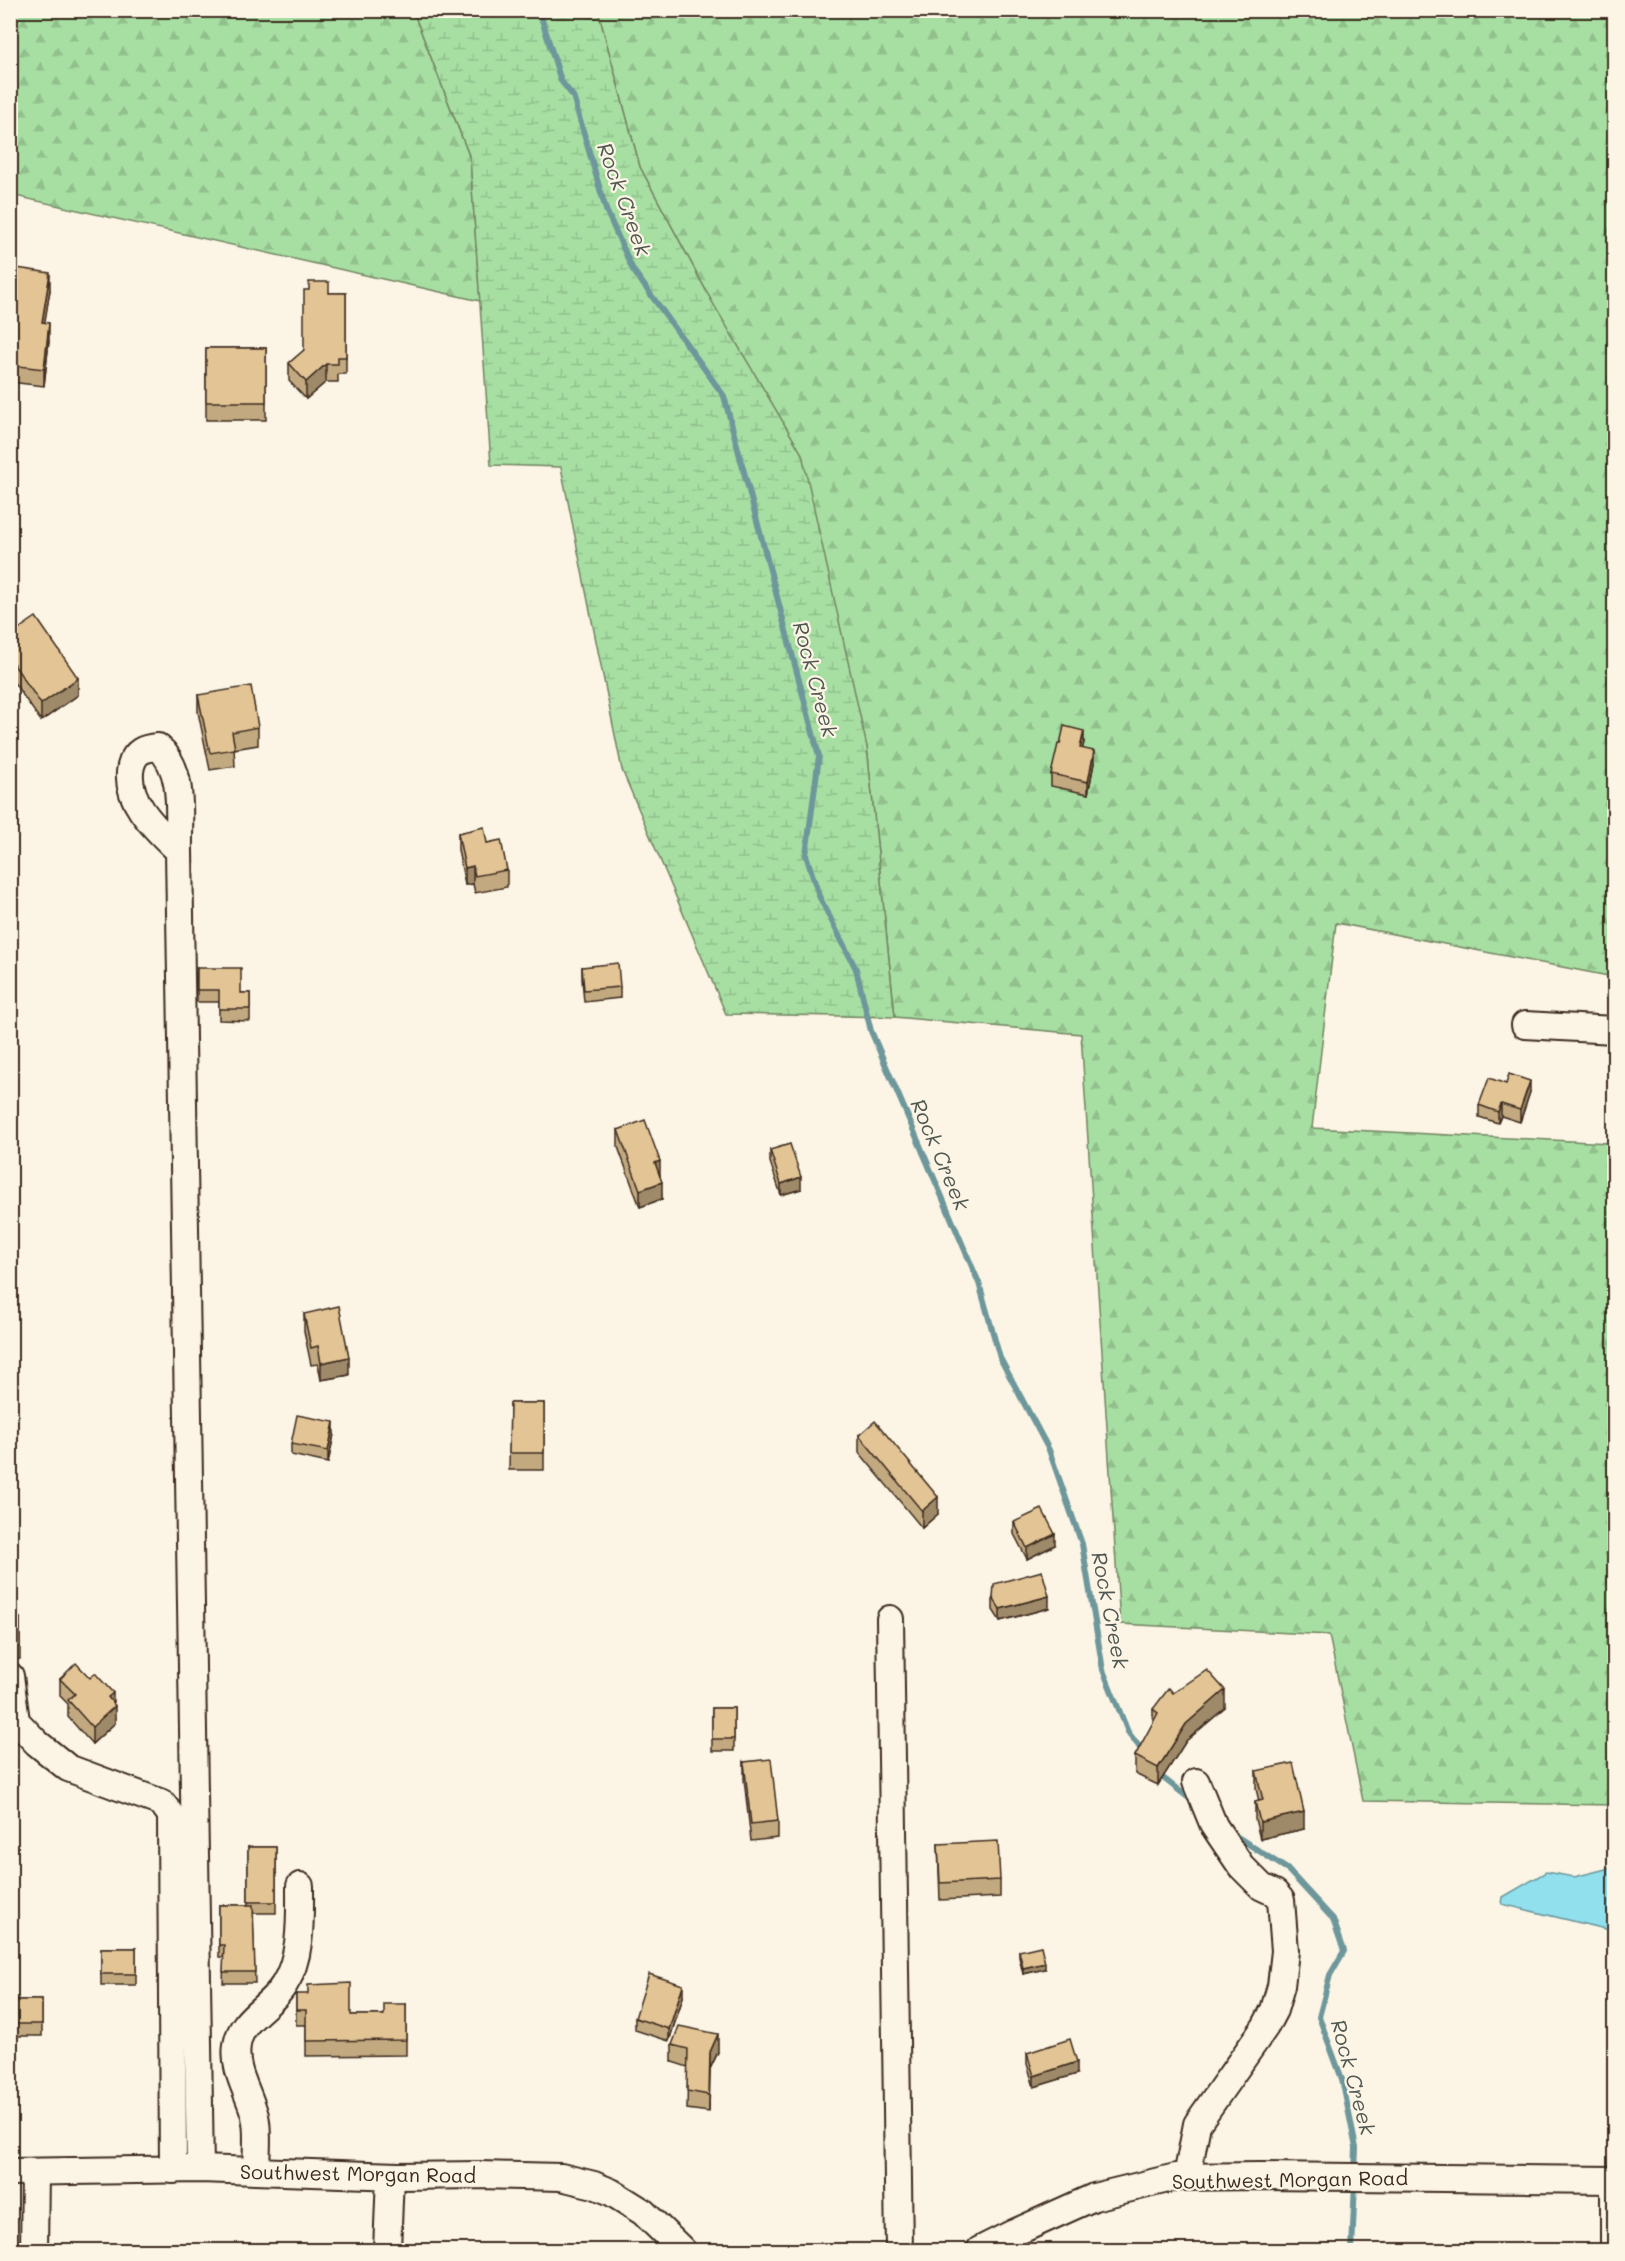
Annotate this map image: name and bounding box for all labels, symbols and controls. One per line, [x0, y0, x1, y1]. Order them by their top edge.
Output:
water label: Rock Creek [592, 139, 658, 260]
water label: Rock Creek [788, 618, 845, 741]
water label: Rock Creek [905, 1094, 977, 1215]
water label: Rock Creek [1086, 1549, 1136, 1672]
water label: Rock Creek [1326, 2016, 1383, 2139]
street label: Southwest Morgan Road [240, 2158, 476, 2188]
street label: Southwest Morgan Road [1172, 2164, 1408, 2194]

